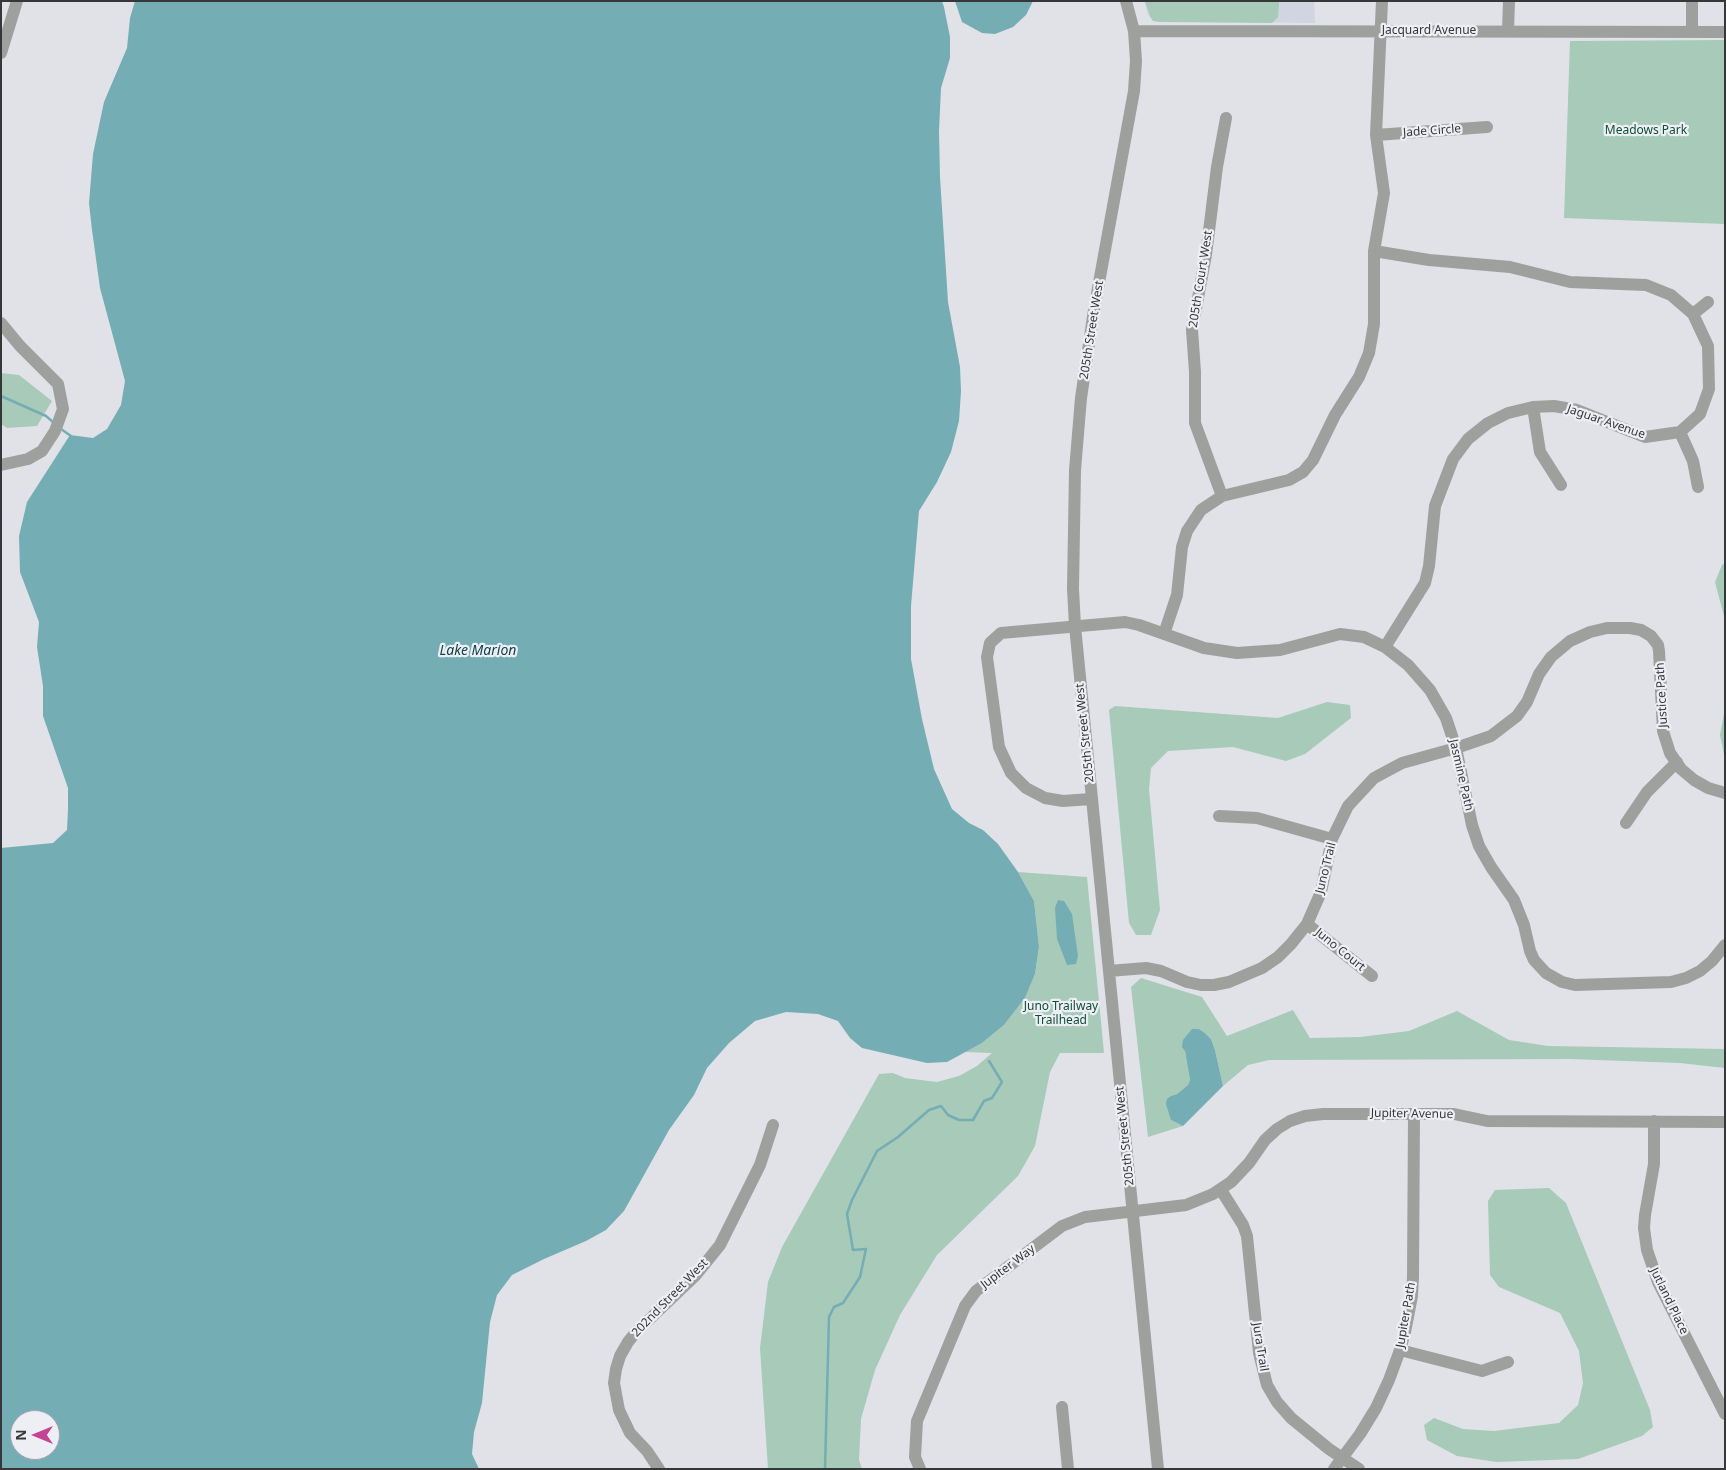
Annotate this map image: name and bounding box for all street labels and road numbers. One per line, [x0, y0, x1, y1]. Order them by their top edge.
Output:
street label: Jacquard Avenue [1382, 24, 1476, 38]
street label: Jade Circle [1402, 122, 1462, 140]
street label: 205th Court West [1186, 230, 1216, 328]
street label: 205th Street West [1077, 280, 1107, 380]
street label: Jaguar Avenue [1565, 402, 1647, 442]
street label: Justice Path [1653, 662, 1671, 728]
street label: 205th Street West [1073, 683, 1097, 783]
street label: Jasmine Path [1446, 738, 1476, 812]
street label: Juno Trail [1313, 841, 1339, 895]
street label: Juno Court [1312, 926, 1368, 974]
street label: 205th Street West [1113, 1086, 1137, 1186]
street label: Jupiter Avenue [1371, 1106, 1453, 1122]
street label: Jupiter Way [978, 1242, 1038, 1292]
street label: 202nd Street West [629, 1256, 711, 1340]
street label: Jutland Place [1647, 1265, 1691, 1337]
street label: Jupiter Path [1393, 1281, 1419, 1349]
street label: Jura Trail [1249, 1322, 1271, 1372]

